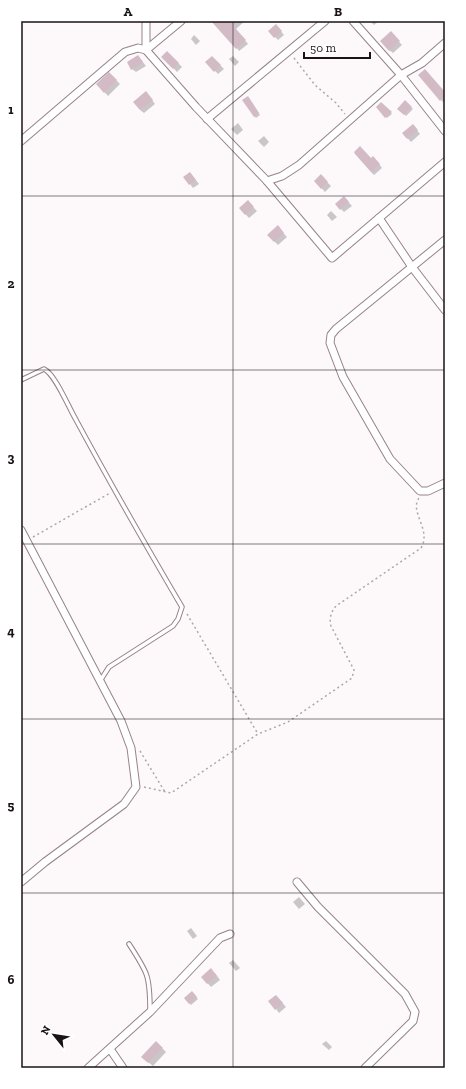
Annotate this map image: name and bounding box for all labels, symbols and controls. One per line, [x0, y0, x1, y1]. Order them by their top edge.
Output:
text: A [124, 4, 133, 19]
text: B [334, 4, 342, 19]
scale bar [304, 34, 370, 60]
text: 50 m [310, 41, 337, 55]
text: 1 [8, 102, 14, 117]
text: 2 [8, 276, 15, 291]
text: 3 [8, 450, 15, 465]
text: 4 [7, 624, 15, 639]
text: 5 [8, 798, 15, 813]
text: 6 [8, 972, 15, 987]
north arrow [34, 1015, 74, 1055]
text: N [38, 1023, 54, 1037]

